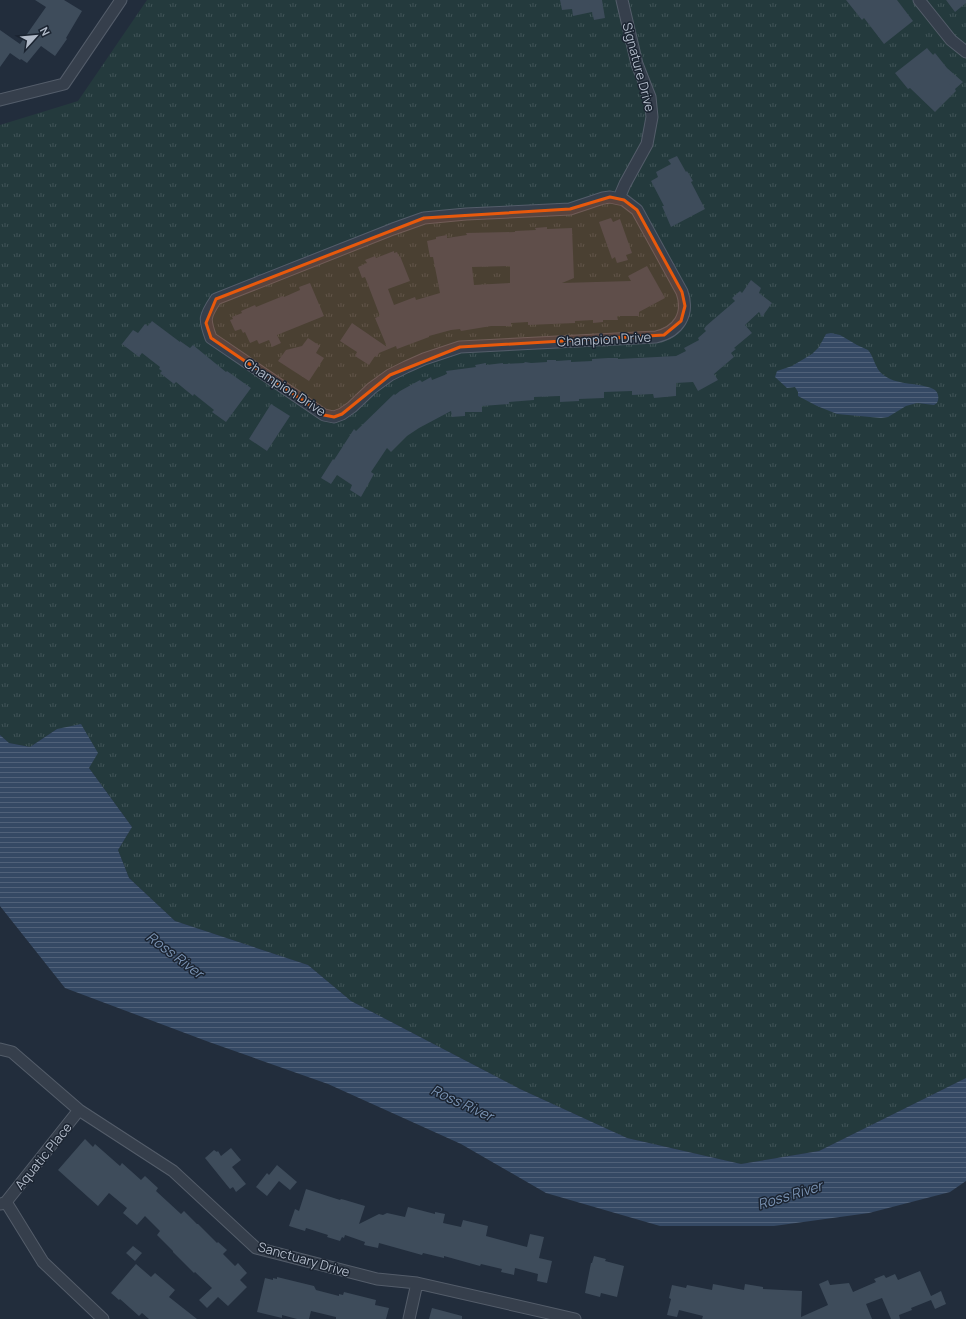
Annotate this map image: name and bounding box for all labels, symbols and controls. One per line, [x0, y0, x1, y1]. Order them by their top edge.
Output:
north arrow [16, 16, 56, 56]
street label: Signature Drive [618, 20, 660, 114]
text: N [37, 24, 54, 38]
street label: Champion Drive [556, 328, 652, 350]
street label: Champion Drive [241, 354, 330, 420]
water label: Ross River [143, 927, 209, 983]
water label: Ross River [428, 1080, 498, 1126]
street label: Aquatic Place [10, 1118, 76, 1193]
water label: Ross River [755, 1175, 826, 1213]
street label: Sanctuary Drive [256, 1237, 352, 1281]

